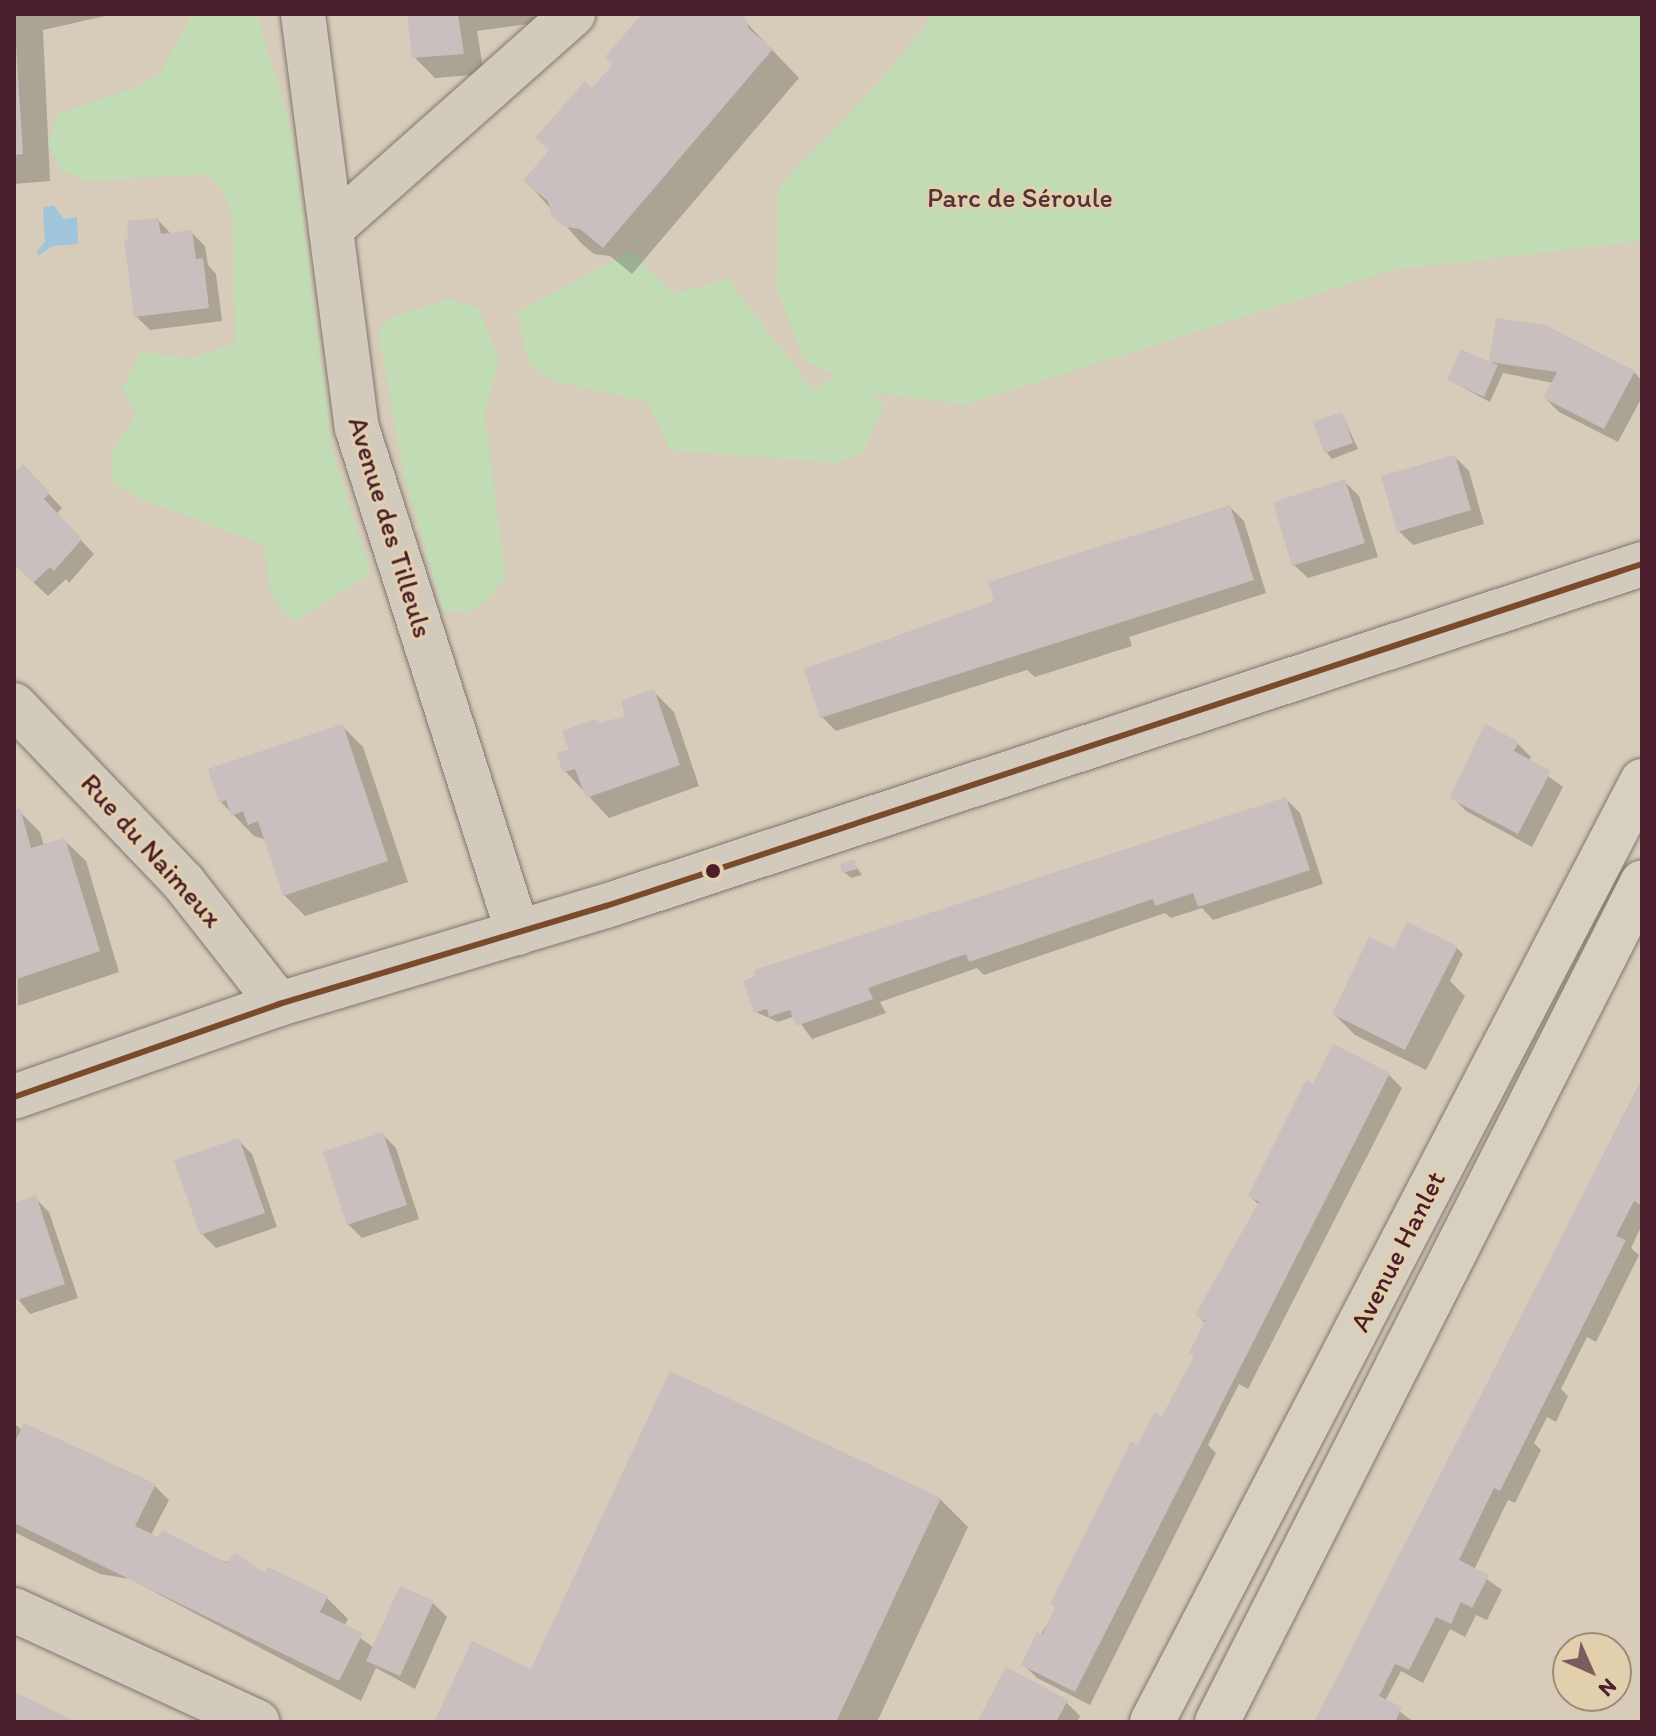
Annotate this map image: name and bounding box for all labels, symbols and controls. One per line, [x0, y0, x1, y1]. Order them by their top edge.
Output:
park label: Parc de Séroule [927, 180, 1113, 214]
street label: Avenue des Tilleuls [341, 412, 441, 642]
street label: Rue du Naimeux [74, 766, 230, 934]
unlabelled marker [705, 863, 721, 879]
street label: Avenue Hanlet [1342, 1165, 1452, 1337]
north arrow [1552, 1632, 1632, 1712]
text: N [1593, 1673, 1623, 1703]

